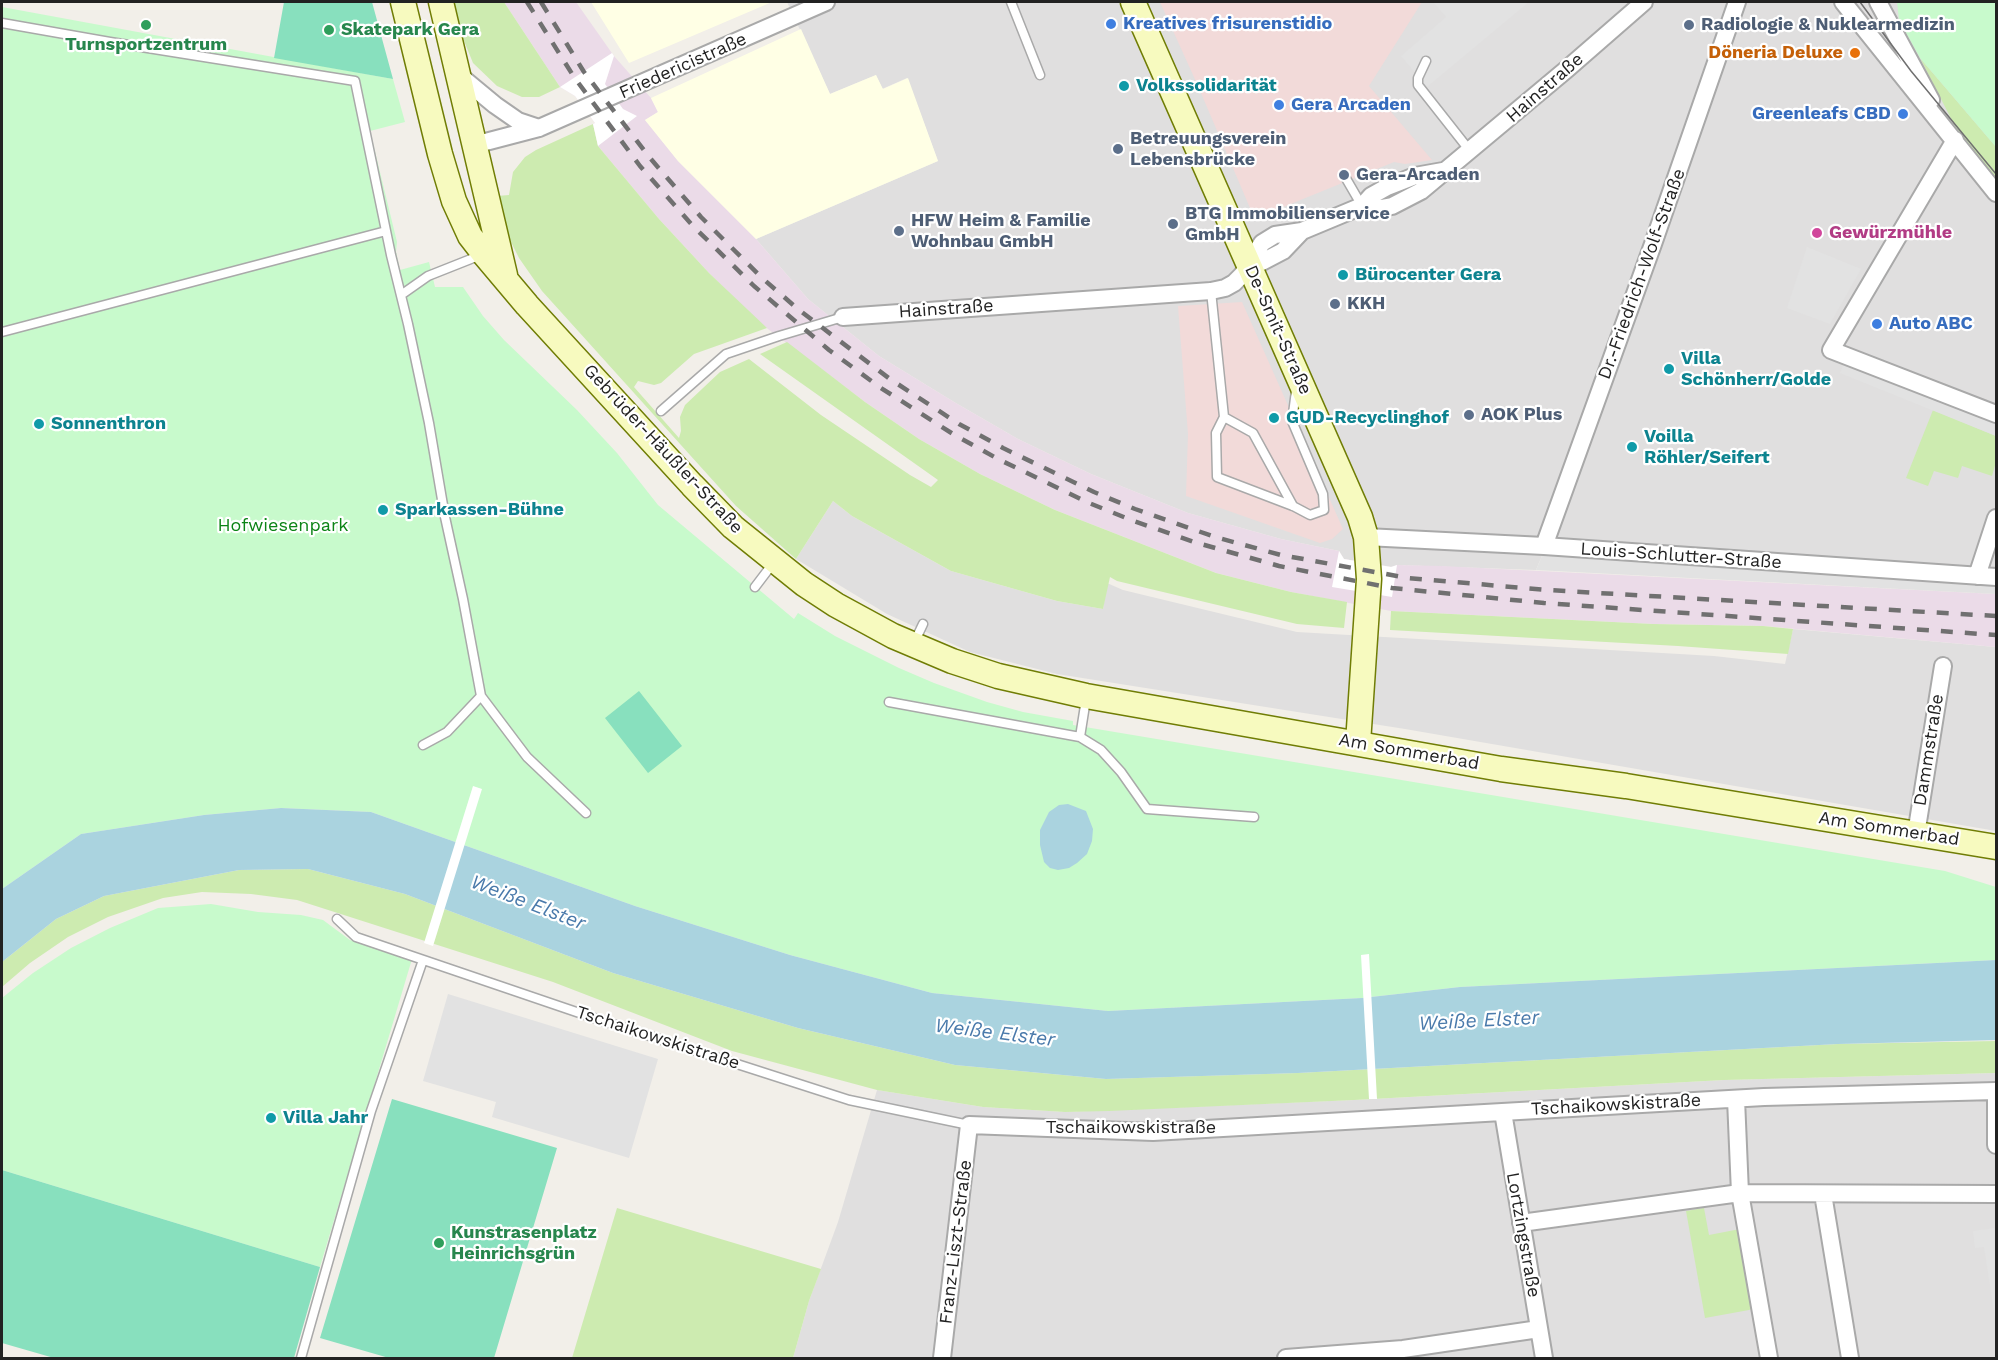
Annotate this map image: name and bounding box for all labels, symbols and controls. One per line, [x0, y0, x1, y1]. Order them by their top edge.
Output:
place label: Kreatives frisurenstidio [1123, 13, 1332, 35]
place label: Radiologie & Nuklearmedizin [1701, 14, 1955, 36]
marker: Kreatives frisurenstidio [1104, 17, 1118, 31]
marker: Turnsportzentrum [139, 18, 153, 32]
marker: Radiologie & Nuklearmedizin [1682, 18, 1696, 32]
place label: Skatepark Gera [341, 19, 479, 41]
marker: Skatepark Gera [322, 23, 336, 37]
street label: Friedericistraße [616, 28, 750, 104]
place label: Turnsportzentrum [65, 34, 227, 56]
place label: Döneria Deluxe [1708, 42, 1843, 64]
marker: Döneria Deluxe [1848, 46, 1862, 60]
street label: Hainstraße [1502, 49, 1588, 127]
place label: Volkssolidarität [1136, 75, 1277, 97]
marker: Volkssolidarität [1117, 79, 1131, 93]
place label: Gera Arcaden [1291, 94, 1411, 116]
marker: Gera Arcaden [1272, 98, 1286, 112]
place label: Greenleafs CBD [1752, 103, 1891, 125]
marker: Greenleafs CBD [1896, 107, 1910, 121]
place label: Betreuungsverein Lebensbrücke [1130, 128, 1286, 170]
marker: Betreuungsverein Lebensbrücke [1111, 142, 1125, 156]
place label: Gera-Arcaden [1356, 164, 1480, 186]
street label: Dr.-Friedrich-Wolf-Straße [1594, 166, 1690, 382]
marker: Gera-Arcaden [1337, 168, 1351, 182]
place label: BTG Immobilienservice GmbH [1185, 203, 1390, 246]
place label: HFW Heim & Familie Wohnbau GmbH [911, 210, 1091, 252]
marker: BTG Immobilienservice GmbH [1166, 217, 1180, 231]
place label: Gewürzmühle [1829, 222, 1952, 244]
marker: HFW Heim & Familie Wohnbau GmbH [892, 224, 906, 238]
marker: Gewürzmühle [1810, 226, 1824, 240]
street label: De-Smit-Straße [1240, 262, 1316, 398]
place label: Bürocenter Gera [1355, 264, 1501, 286]
marker: Bürocenter Gera [1336, 268, 1350, 282]
place label: KKH [1347, 293, 1385, 315]
street label: Hainstraße [898, 295, 994, 323]
marker: KKH [1328, 297, 1342, 311]
place label: Auto ABC [1889, 313, 1973, 335]
marker: Auto ABC [1870, 317, 1884, 331]
place label: Villa Schönherr/Golde [1681, 348, 1831, 391]
street label: Gebrüder-Häußler-Straße [579, 360, 747, 538]
marker: Villa Schönherr/Golde [1662, 362, 1676, 376]
place label: AOK Plus [1481, 404, 1562, 426]
place label: GUD-Recyclinghof [1286, 407, 1449, 429]
marker: AOK Plus [1462, 408, 1476, 422]
marker: GUD-Recyclinghof [1267, 411, 1281, 425]
place label: Sonnenthron [51, 413, 166, 435]
marker: Sonnenthron [32, 417, 46, 431]
place label: Voilla Röhler/Seifert [1644, 426, 1770, 468]
marker: Voilla Röhler/Seifert [1625, 440, 1639, 454]
place label: Sparkassen-Bühne [395, 499, 564, 521]
marker: Sparkassen-Bühne [376, 503, 390, 517]
park label: Hofwiesenpark [217, 515, 349, 537]
street label: Louis-Schlutter-Straße [1580, 538, 1782, 574]
street label: Dammstraße [1909, 692, 1949, 808]
street label: Am Sommerbad [1337, 729, 1481, 775]
street label: Am Sommerbad [1817, 807, 1961, 851]
water label: Weiße Elster [467, 870, 589, 936]
street label: Tschaikowskistraße [574, 1001, 742, 1075]
water label: Weiße Elster [1418, 1006, 1540, 1036]
water label: Weiße Elster [934, 1014, 1056, 1052]
street label: Tschaikowskistraße [1530, 1090, 1702, 1120]
place label: Villa Jahr [283, 1107, 368, 1129]
marker: Villa Jahr [264, 1111, 278, 1125]
street label: Tschaikowskistraße [1046, 1117, 1216, 1139]
street label: Franz-Liszt-Straße [935, 1159, 977, 1325]
street label: Lortzingstraße [1501, 1171, 1545, 1299]
place label: Kunstrasenplatz Heinrichsgrün [451, 1222, 597, 1264]
marker: Kunstrasenplatz Heinrichsgrün [432, 1236, 446, 1250]

